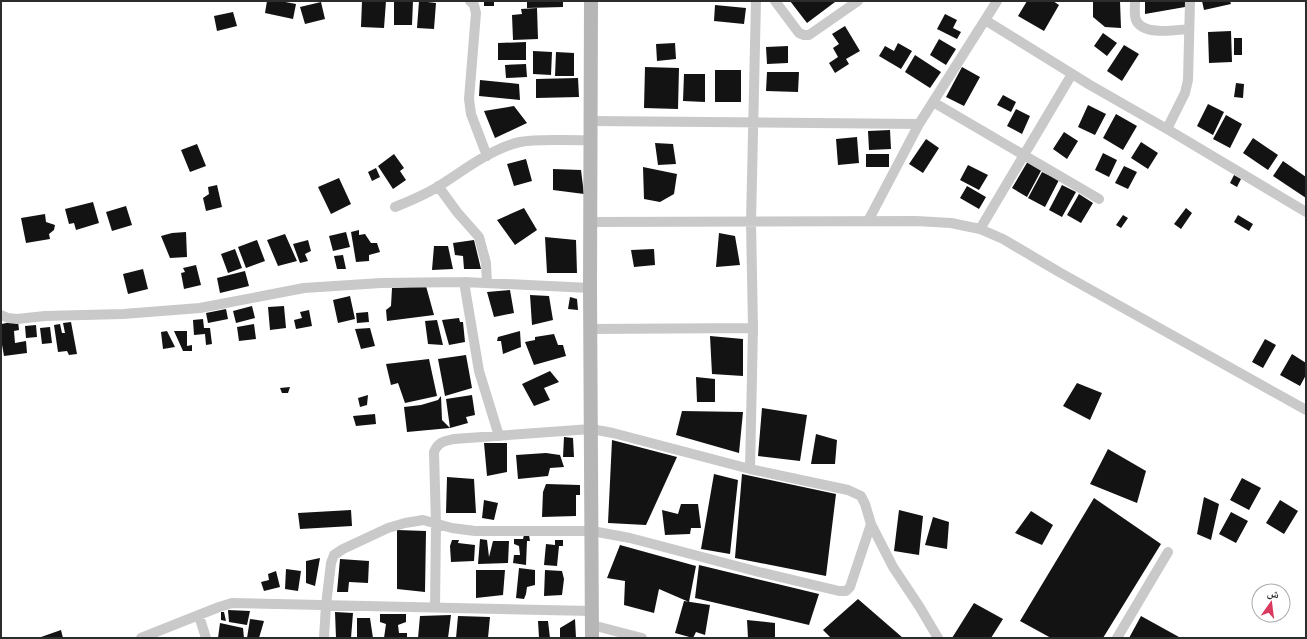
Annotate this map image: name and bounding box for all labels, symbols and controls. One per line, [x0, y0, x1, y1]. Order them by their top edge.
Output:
north arrow [1251, 583, 1291, 623]
text: ش [1266, 586, 1281, 603]

